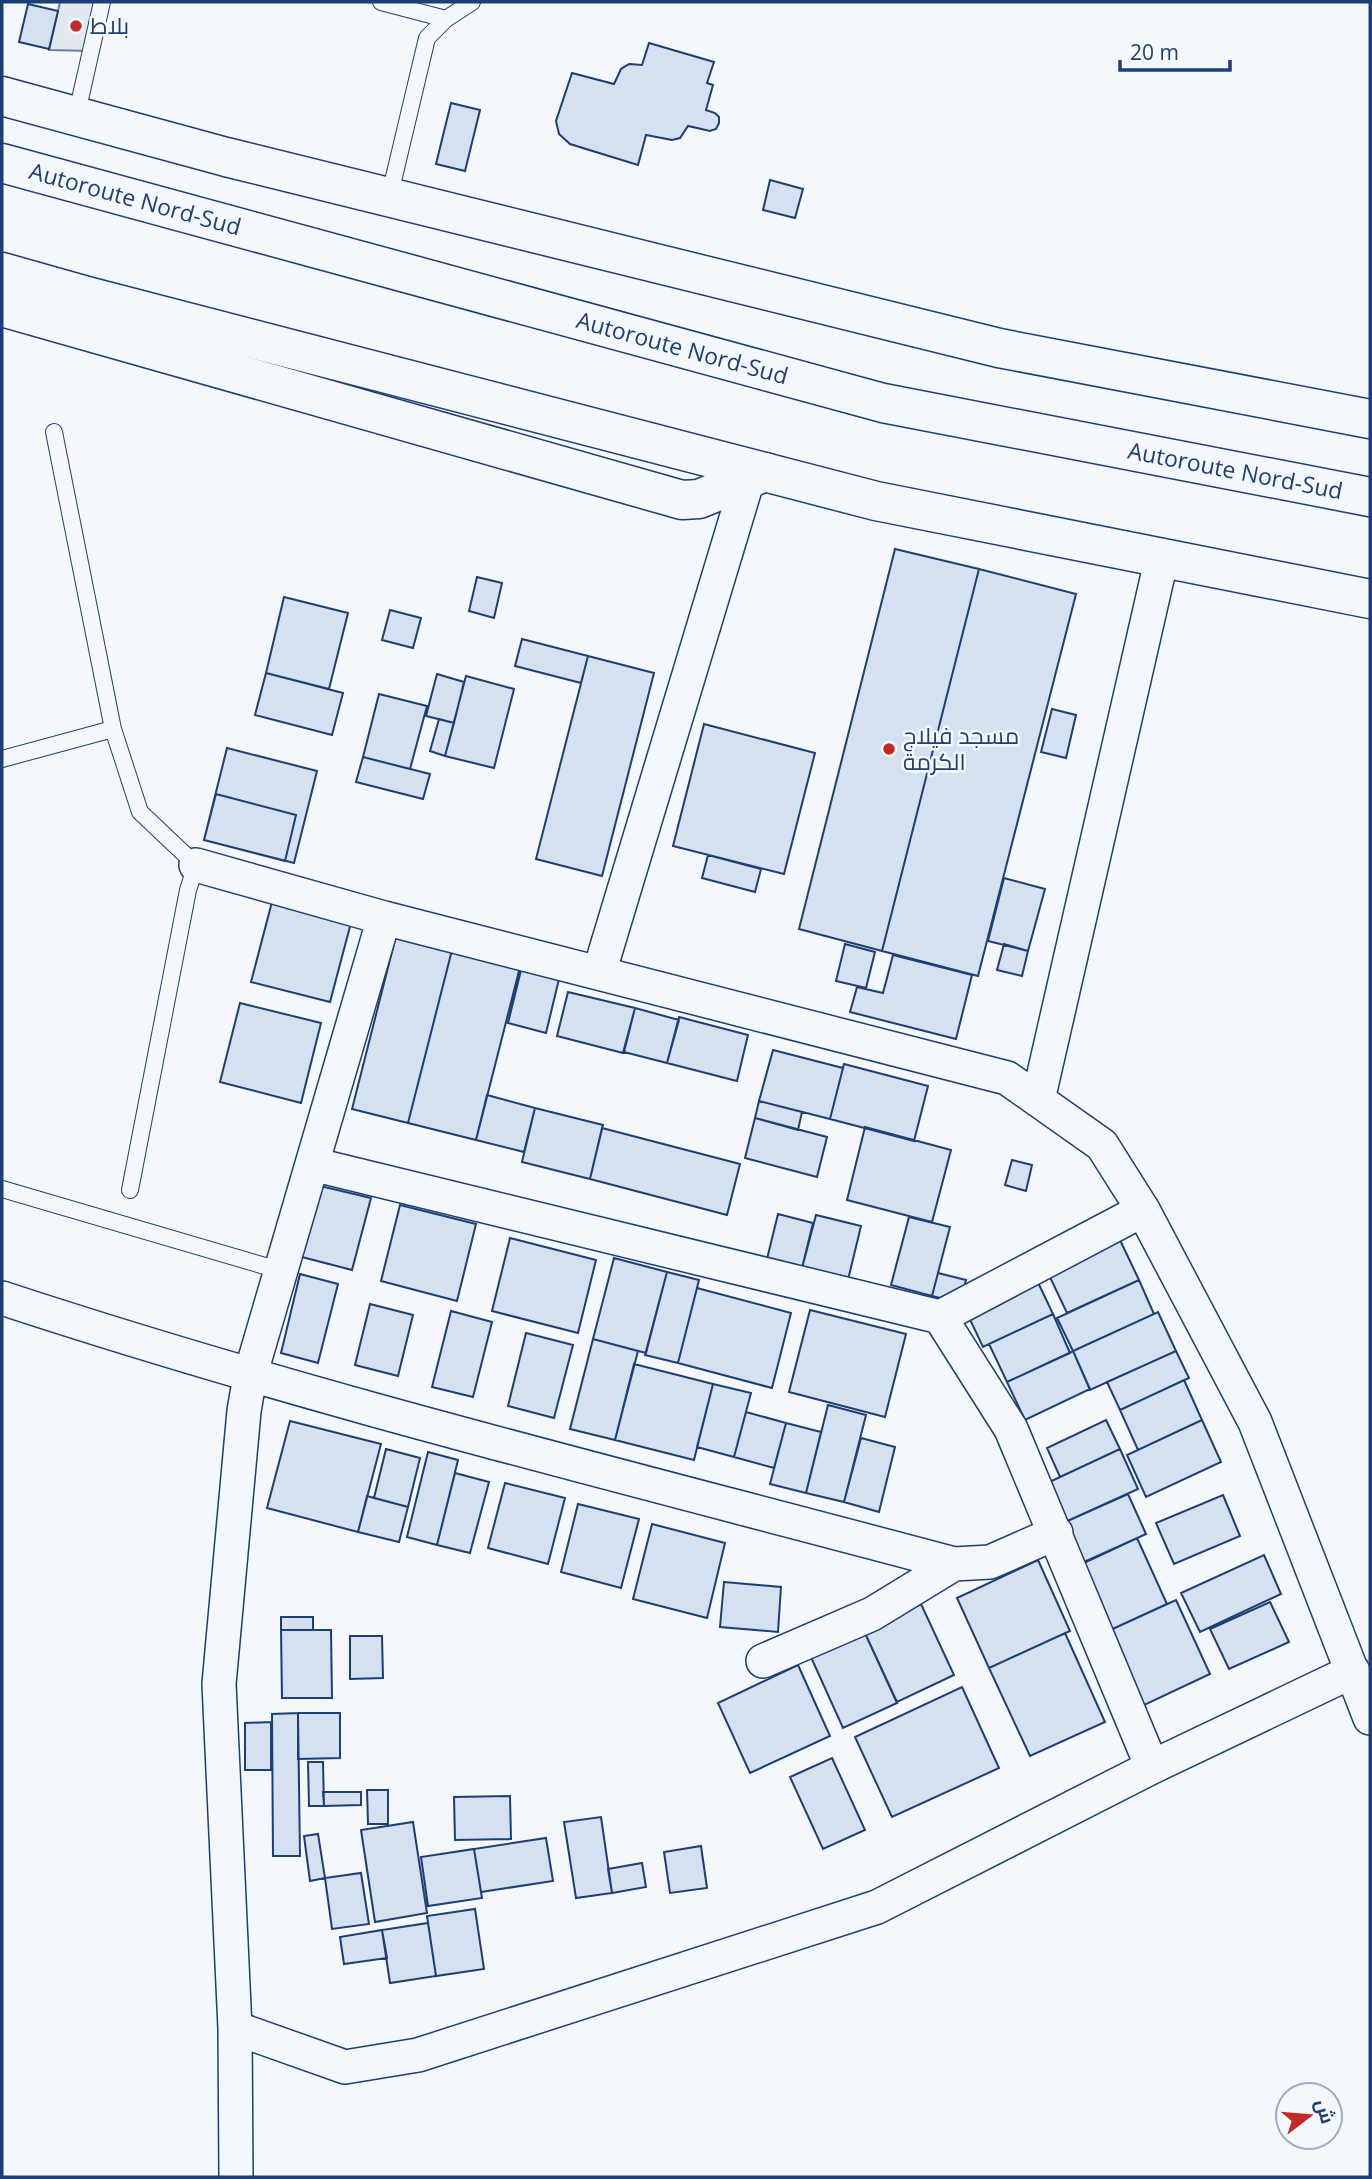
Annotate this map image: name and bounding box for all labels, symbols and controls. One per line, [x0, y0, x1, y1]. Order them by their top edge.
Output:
place label: بلاط [90, 9, 129, 41]
marker: بلاط [68, 18, 84, 34]
scale bar [1120, 28, 1230, 72]
text: 20 m [1130, 38, 1179, 66]
street label: Autoroute Nord-Sud [26, 154, 245, 242]
street label: Autoroute Nord-Sud [573, 303, 792, 391]
street label: Autoroute Nord-Sud [1126, 434, 1346, 506]
place label: مسجد فيلاج الكرمة [903, 719, 1019, 777]
marker: مسجد فيلاج الكرمة [881, 741, 897, 757]
north arrow [1274, 2081, 1344, 2151]
text: ش [1309, 2096, 1341, 2127]

